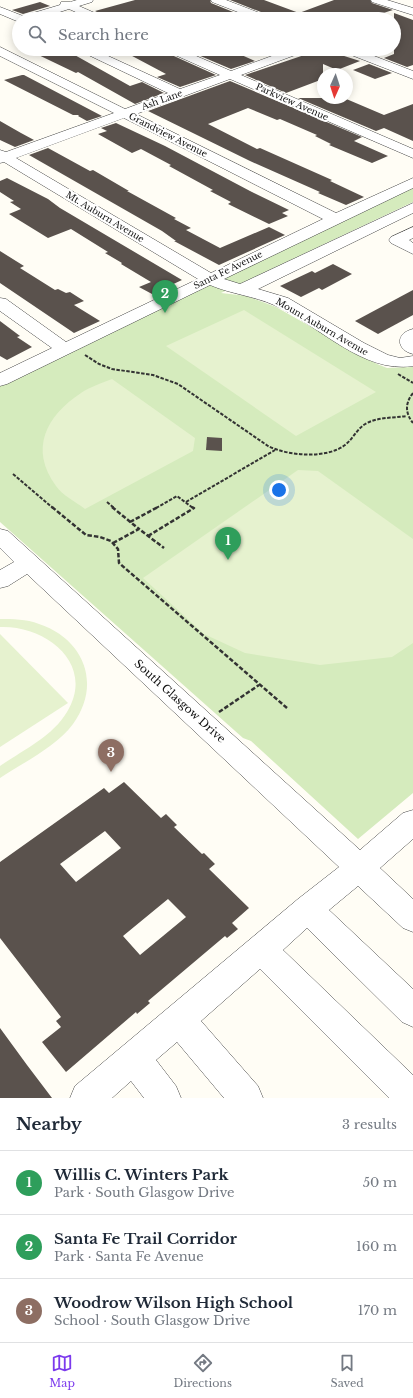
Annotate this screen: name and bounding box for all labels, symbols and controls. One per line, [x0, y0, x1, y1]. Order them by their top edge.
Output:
search box [12, 12, 401, 56]
icon: search [26, 23, 48, 45]
text: Search here [58, 25, 149, 44]
north arrow [317, 68, 353, 104]
street label: Parkview Avenue [254, 81, 330, 123]
street label: Ash Lane [139, 87, 184, 112]
street label: Grandview Avenue [127, 110, 209, 159]
street label: Mt. Auburn Avenue [64, 189, 146, 244]
street label: Santa Fe Avenue [192, 248, 264, 291]
pin: 2 [152, 280, 178, 313]
street label: Mount Auburn Avenue [274, 296, 371, 358]
your location [269, 480, 289, 500]
pin: 1 [215, 527, 241, 560]
street label: South Glasgow Drive [131, 656, 229, 746]
pin: 3 [98, 739, 124, 772]
text: Nearby [16, 1114, 82, 1135]
text: 3 results [342, 1116, 397, 1133]
text: Willis C. Winters Park [54, 1165, 228, 1184]
text: 1 [26, 1174, 32, 1191]
text: 50 m [363, 1174, 397, 1191]
text: Park · South Glasgow Drive [54, 1184, 235, 1201]
text: Santa Fe Trail Corridor [54, 1229, 237, 1248]
text: 2 [25, 1238, 33, 1255]
text: 160 m [356, 1238, 397, 1255]
text: Park · Santa Fe Avenue [54, 1248, 204, 1265]
text: Woodrow Wilson High School [54, 1293, 293, 1312]
text: 3 [25, 1302, 33, 1319]
text: 170 m [358, 1302, 397, 1319]
text: School · South Glasgow Drive [54, 1312, 250, 1329]
tab: Map [49, 1352, 75, 1390]
tab: Directions [173, 1352, 232, 1390]
tab: Saved [331, 1352, 364, 1390]

